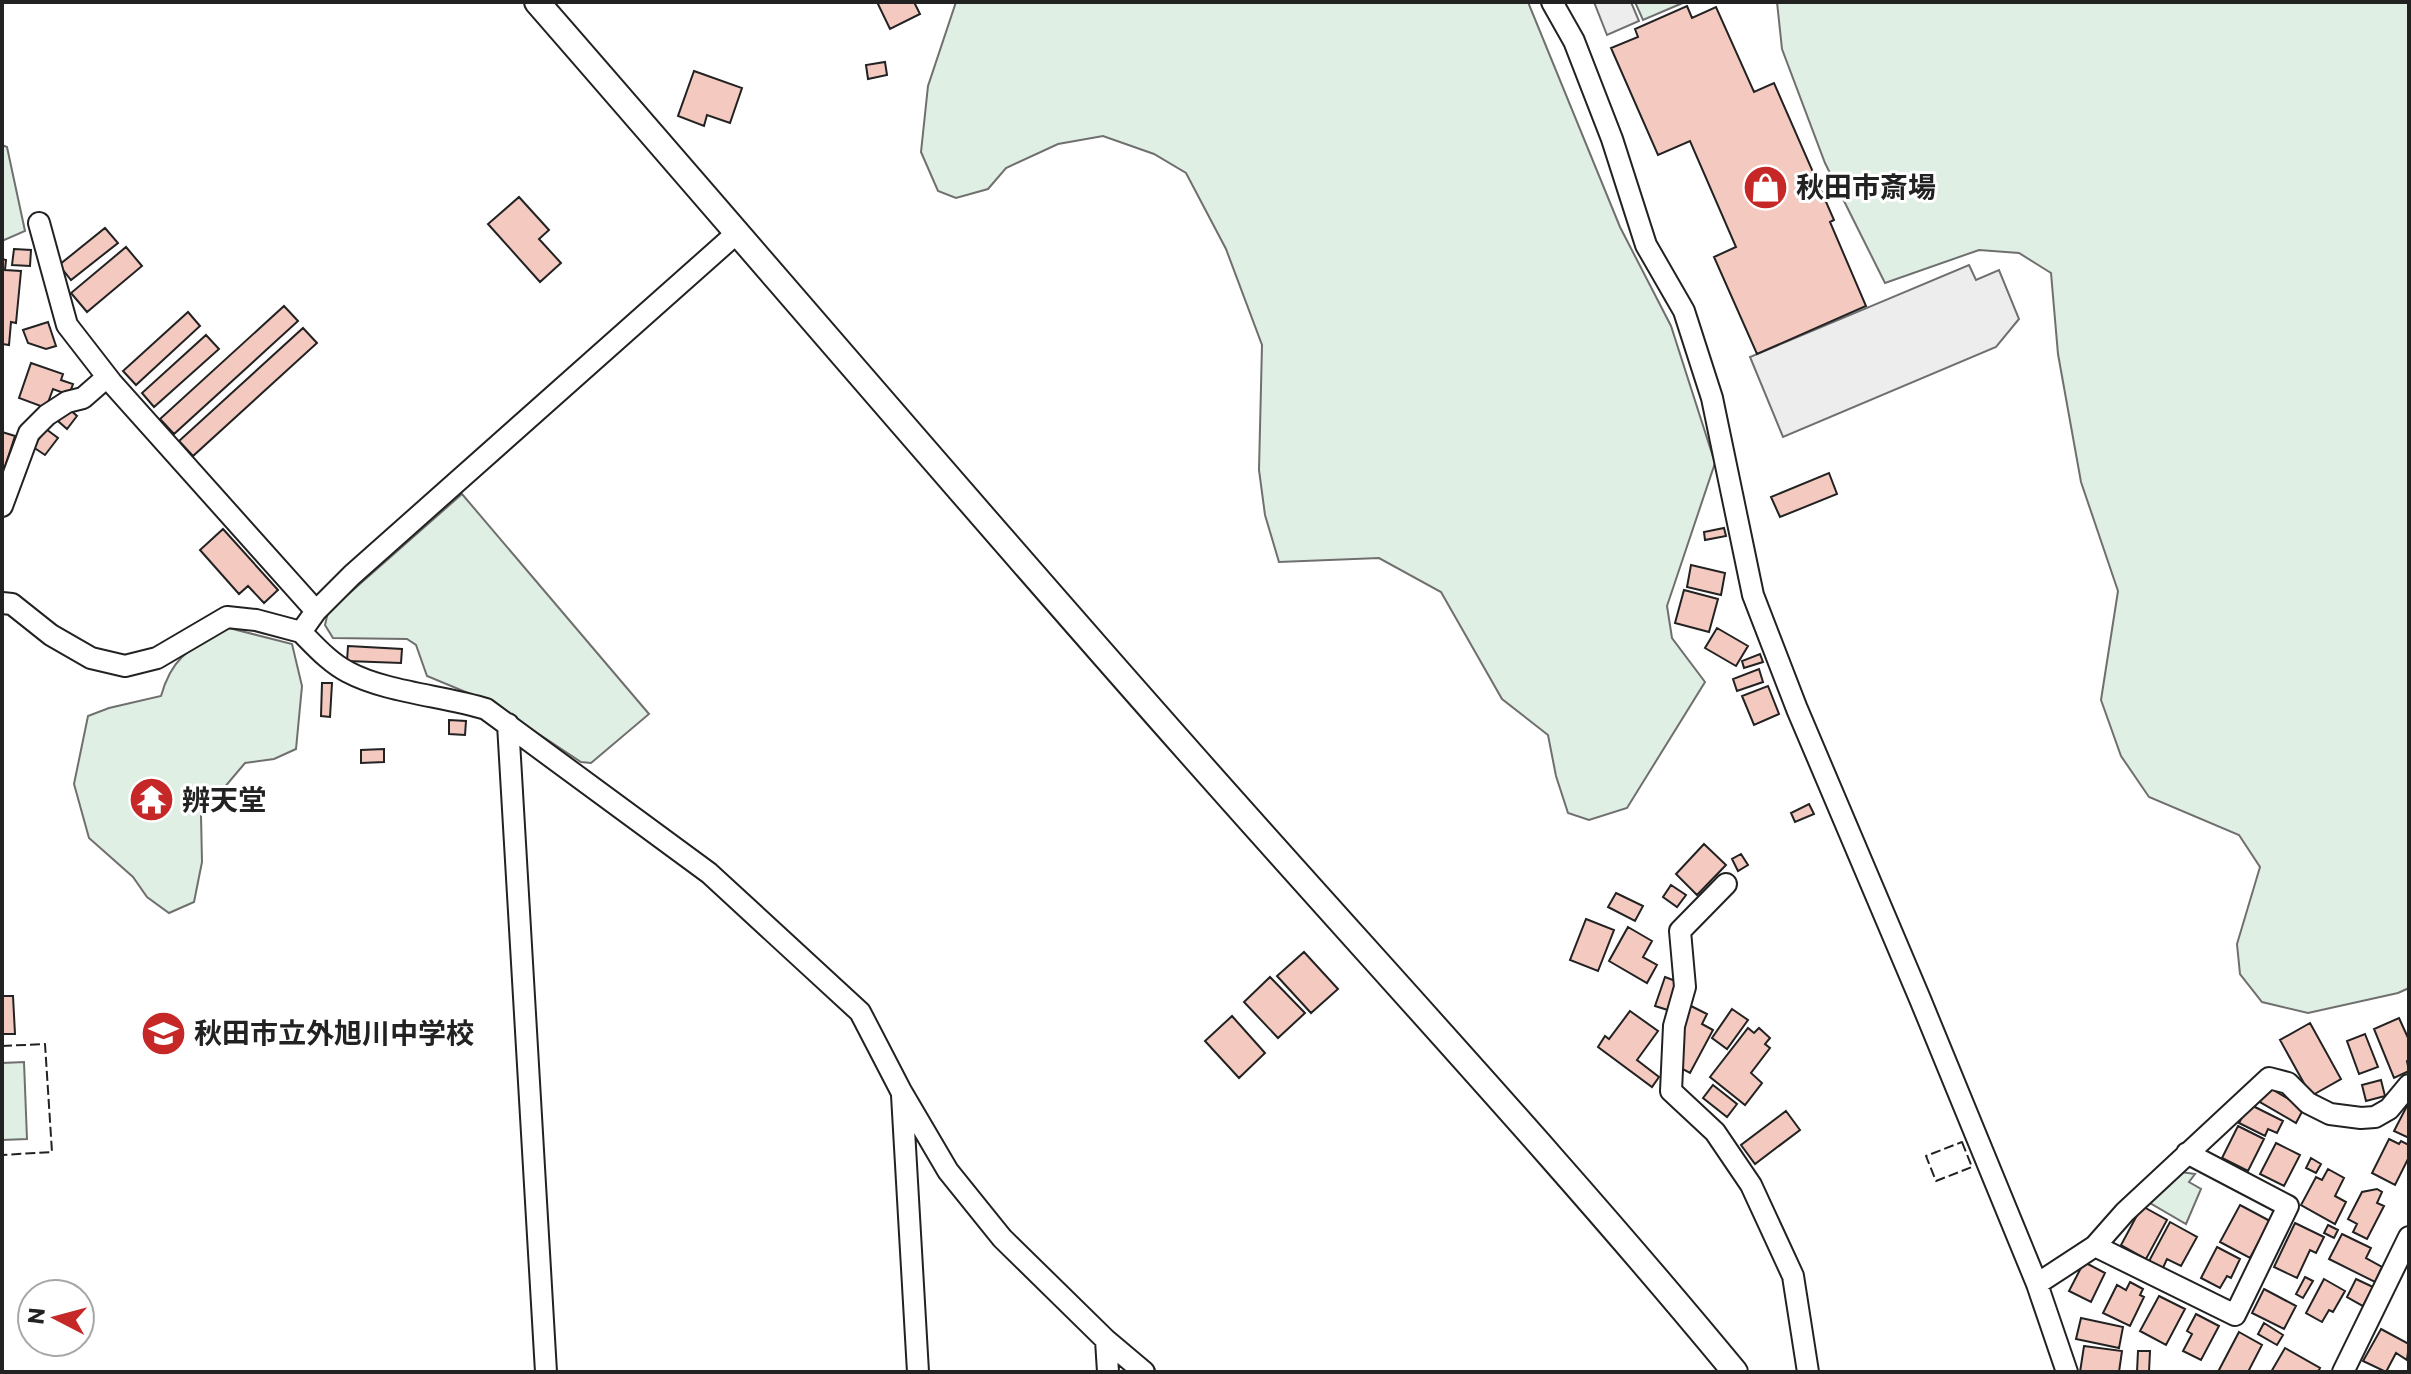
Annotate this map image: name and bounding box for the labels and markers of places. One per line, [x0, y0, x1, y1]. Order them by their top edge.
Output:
shop icon: 秋田市斎場 [1741, 163, 1789, 211]
place label: 秋田市斎場 [1796, 169, 1936, 203]
temple icon: 辨天堂 [127, 776, 175, 824]
place label: 辨天堂 [182, 782, 266, 816]
school or university icon: 秋田市立外旭川中学校 [139, 1009, 187, 1057]
place label: 秋田市立外旭川中学校 [194, 1015, 474, 1049]

